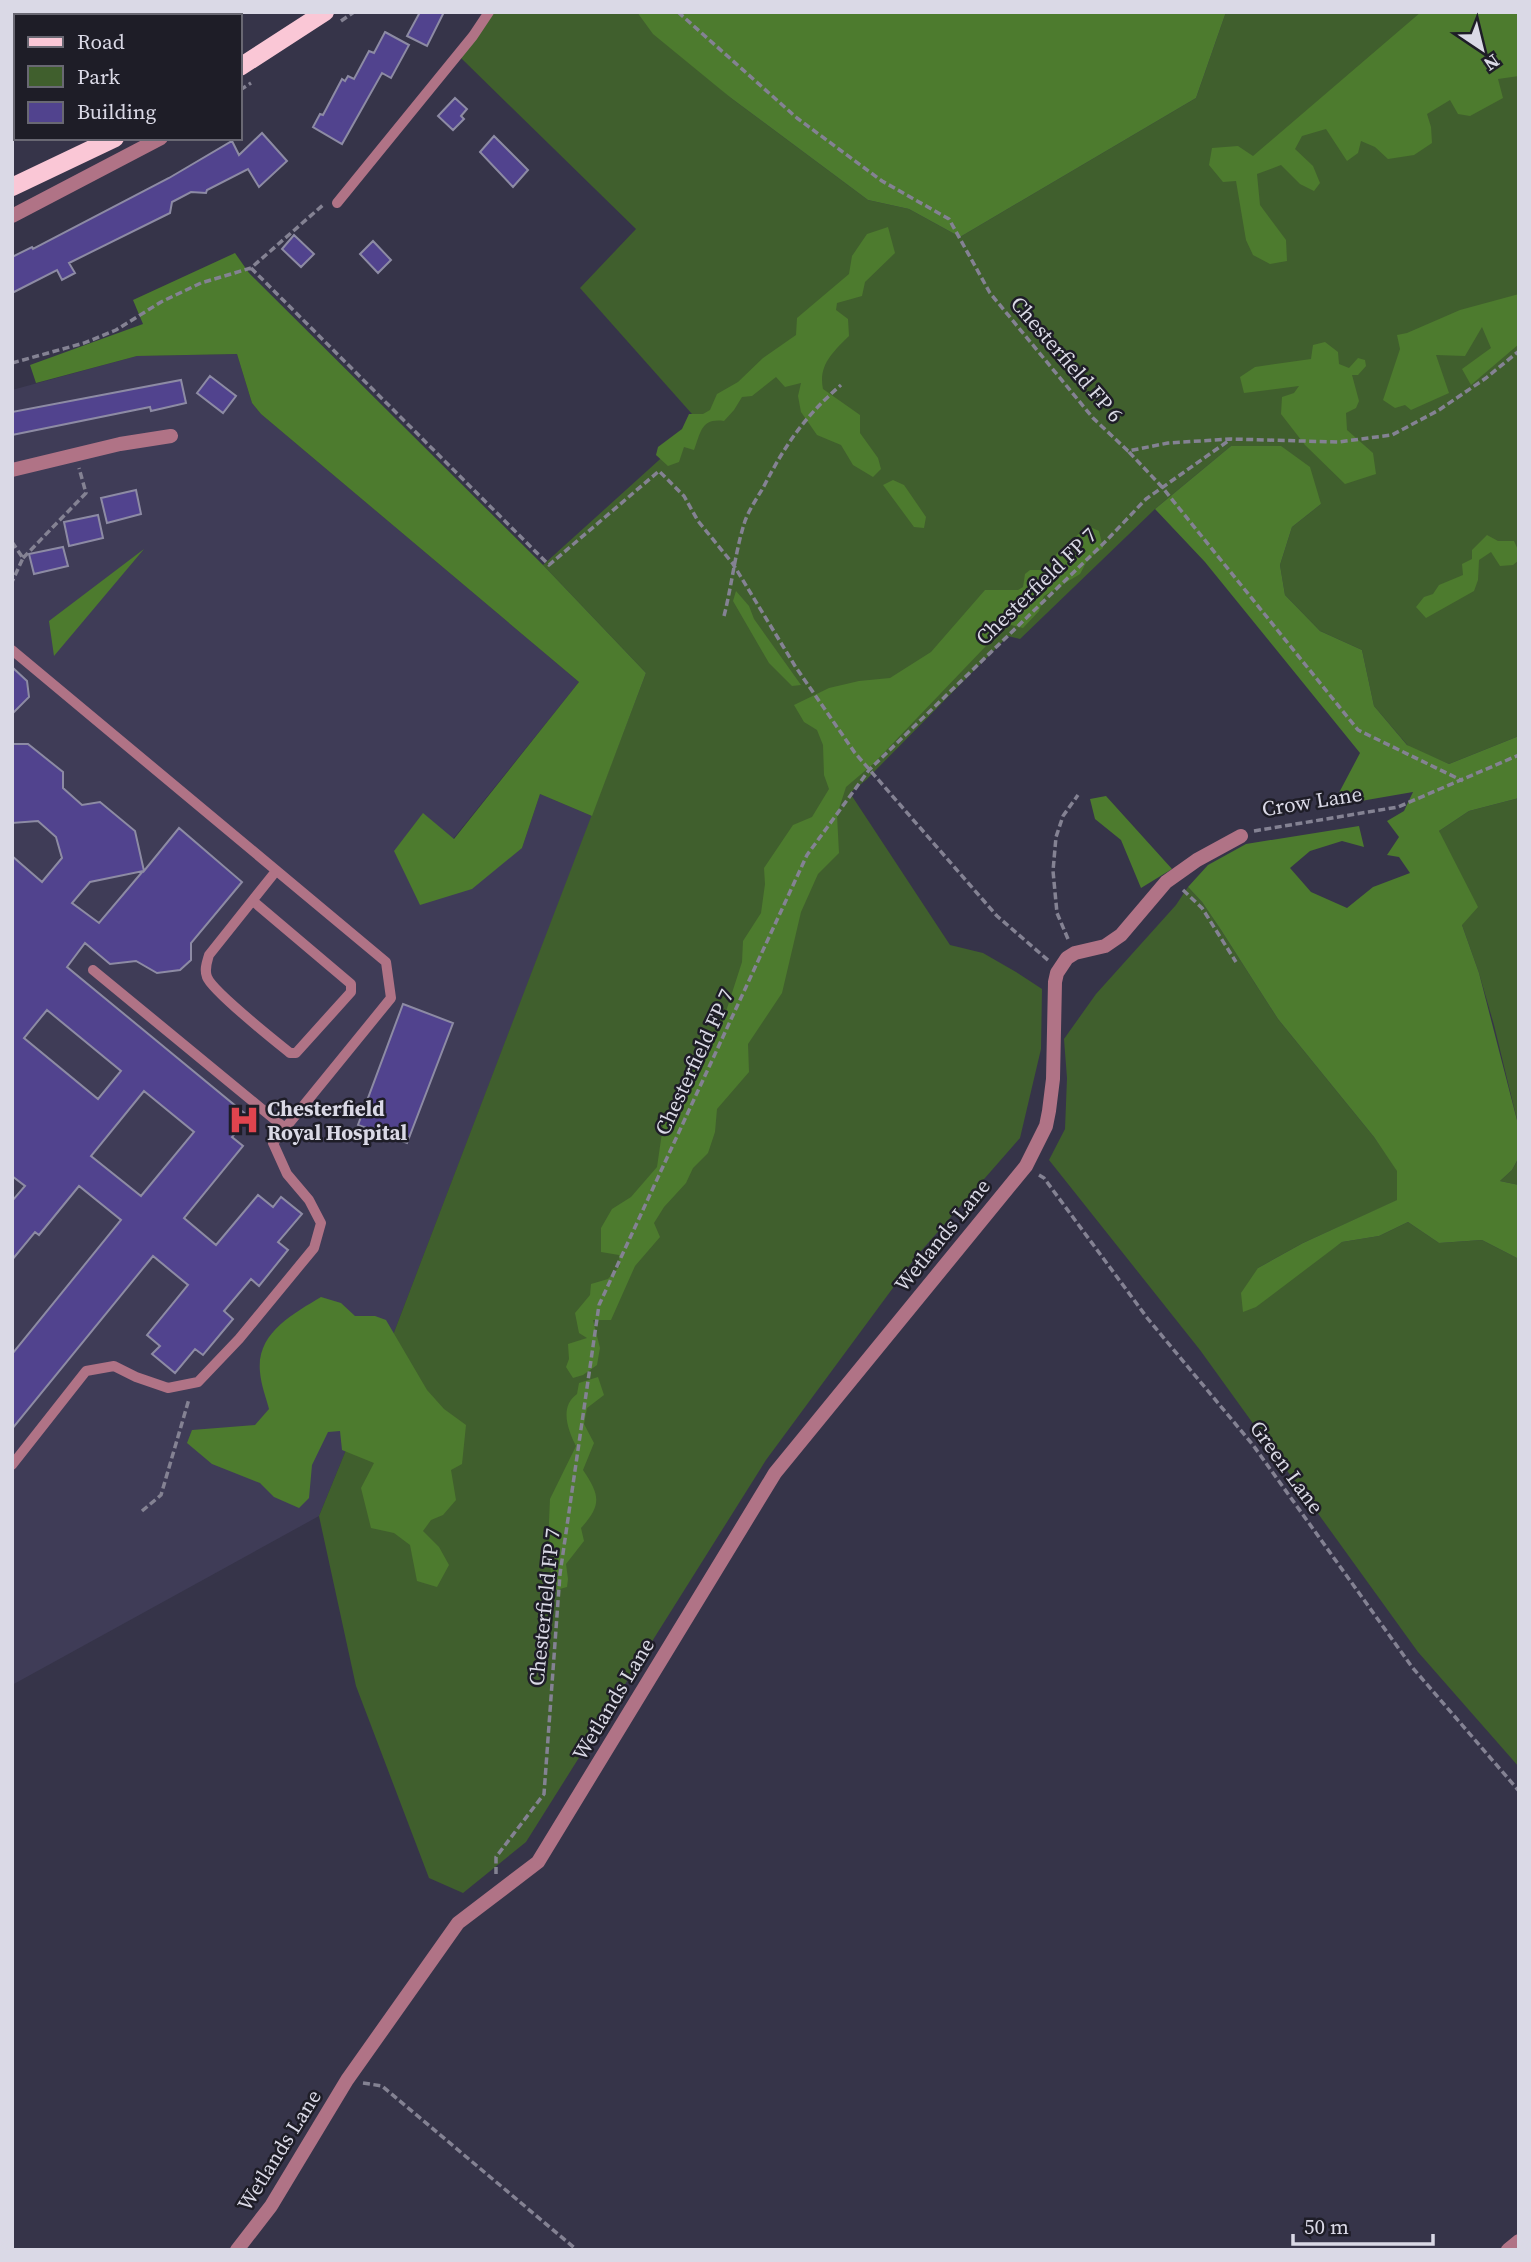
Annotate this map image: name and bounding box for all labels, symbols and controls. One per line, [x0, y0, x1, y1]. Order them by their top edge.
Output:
legend [14, 14, 242, 140]
north arrow [1447, 14, 1517, 84]
text: Road [77, 27, 125, 56]
text: N [1478, 48, 1505, 78]
text: Park [77, 62, 121, 91]
text: Building [77, 97, 156, 126]
street label: Chesterfield FP 6 [1004, 290, 1130, 428]
street label: Chesterfield FP 7 [969, 521, 1103, 651]
street label: Crow Lane [1260, 779, 1364, 823]
street label: Chesterfield FP 7 [647, 984, 741, 1140]
place label: Chesterfield Royal Hospital [267, 1094, 408, 1147]
hospital icon: Chesterfield Royal Hospital [227, 1103, 261, 1137]
street label: Wetlands Lane [887, 1172, 997, 1298]
street label: Green Lane [1243, 1415, 1331, 1519]
street label: Chesterfield FP 7 [521, 1527, 567, 1687]
street label: Wetlands Lane [565, 1632, 661, 1766]
street label: Wetlands Lane [230, 2084, 328, 2216]
scale bar [1293, 2202, 1433, 2246]
text: 50 m [1304, 2212, 1349, 2241]

